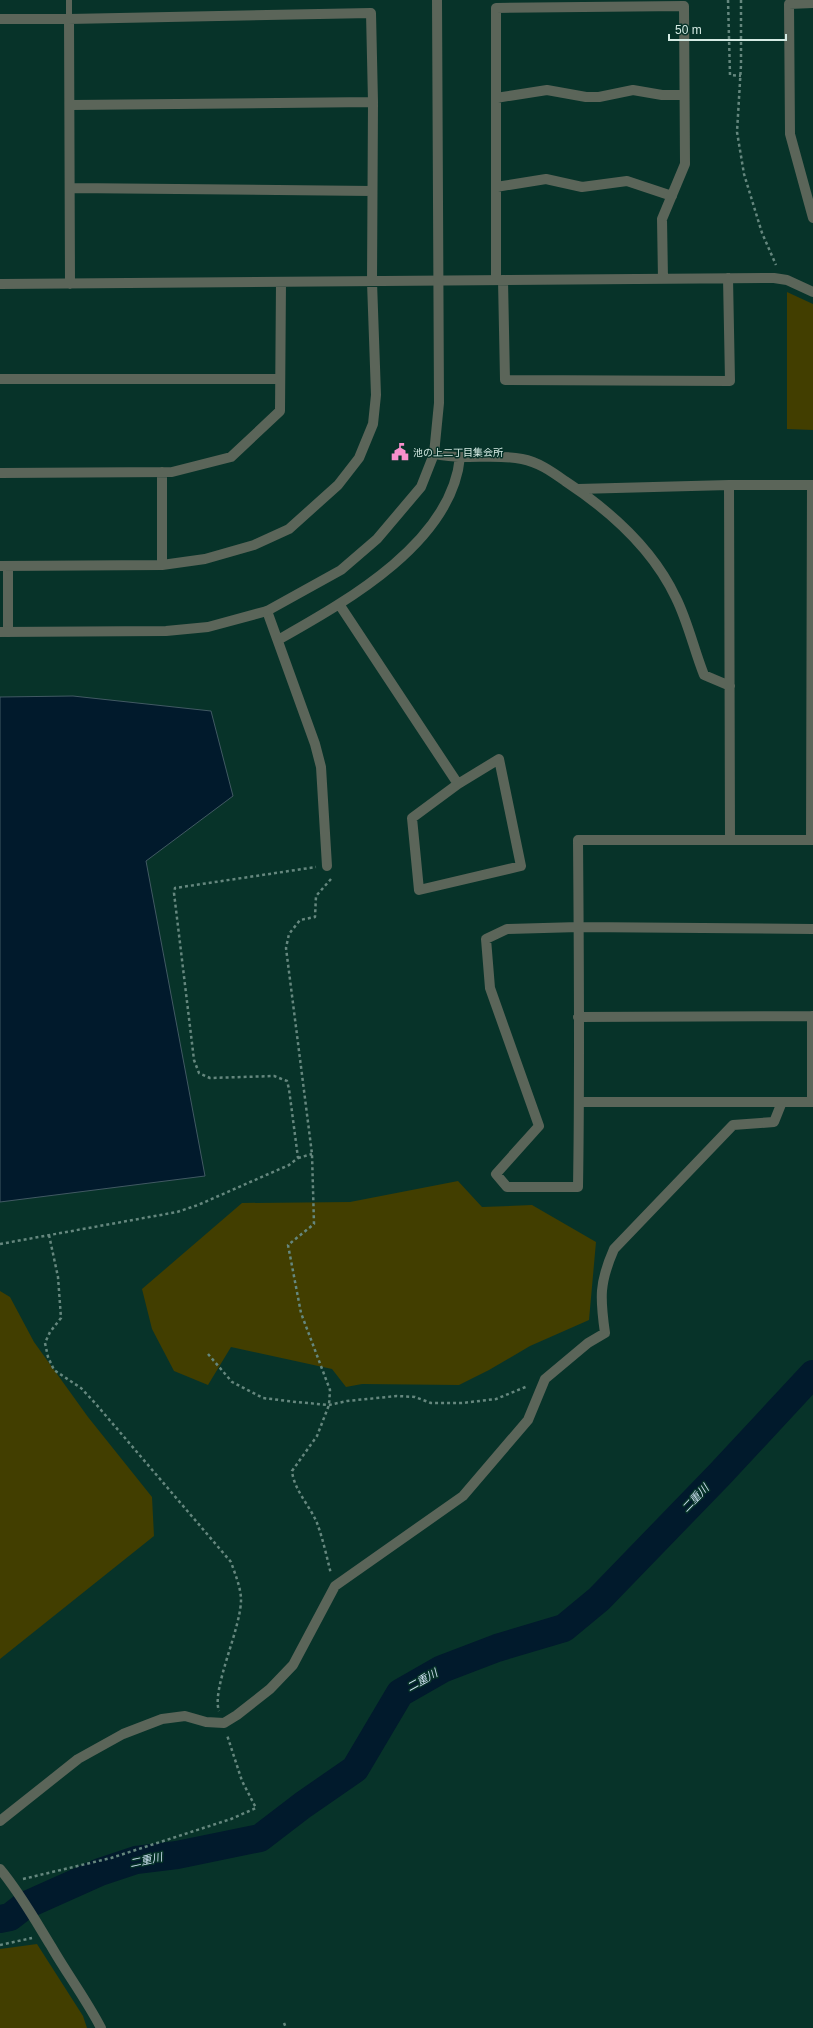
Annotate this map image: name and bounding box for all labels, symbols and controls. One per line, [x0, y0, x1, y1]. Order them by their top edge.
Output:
scale bar [669, 16, 786, 42]
text: 50 m [675, 23, 702, 37]
public building icon: 池の上二丁目集会所 [390, 442, 410, 462]
place label: 池の上二丁目集会所 [413, 447, 503, 458]
water label: 二重川 [679, 1481, 711, 1514]
water label: 二重川 [405, 1666, 440, 1693]
water label: 二重川 [129, 1850, 164, 1869]

